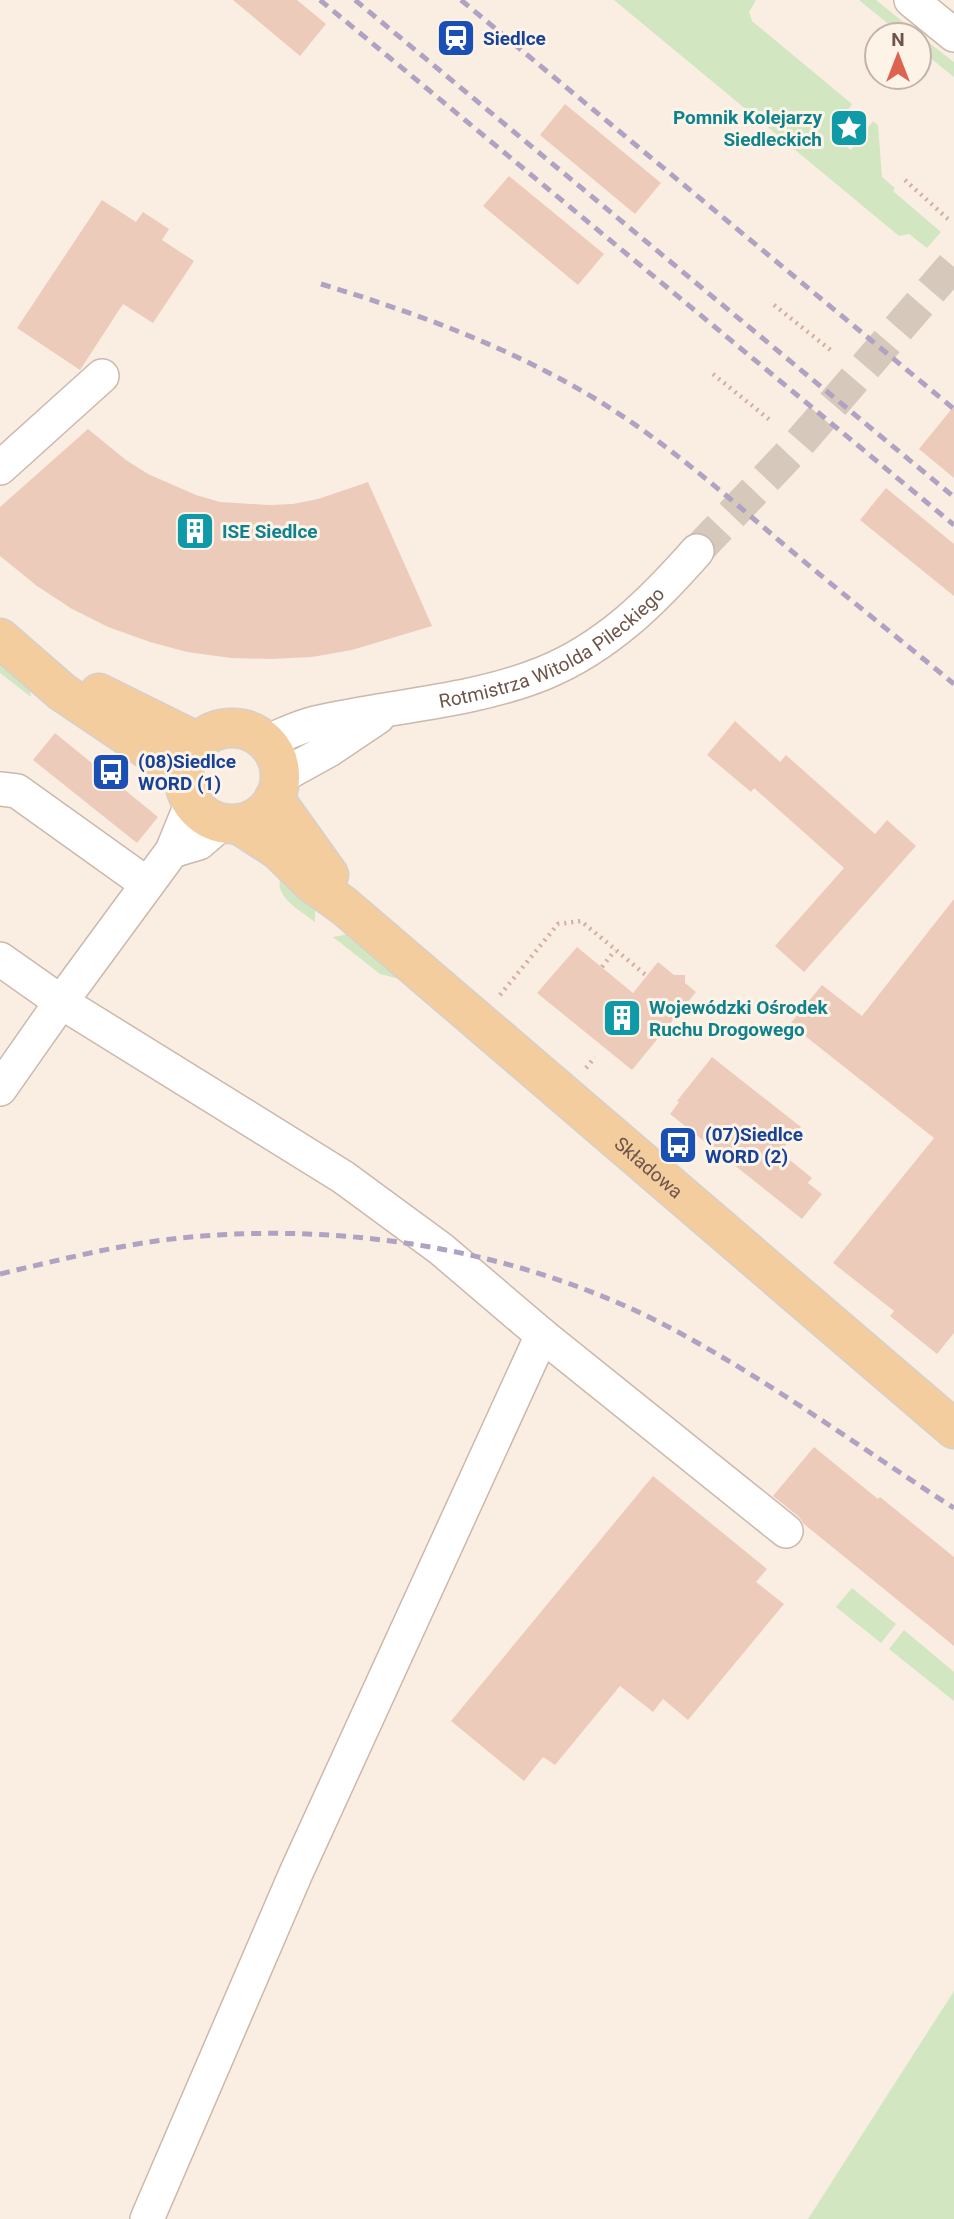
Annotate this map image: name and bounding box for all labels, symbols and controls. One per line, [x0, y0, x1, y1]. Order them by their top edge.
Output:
station icon: Siedlce [435, 17, 477, 59]
north arrow [863, 21, 933, 91]
place label: Siedlce [483, 27, 546, 50]
text: N [891, 28, 905, 51]
place label: Pomnik Kolejarzy Siedleckich [673, 106, 822, 151]
place icon: Pomnik Kolejarzy Siedleckich [828, 107, 870, 149]
building icon: ISE Siedlce [174, 510, 216, 552]
place label: ISE Siedlce [222, 520, 318, 543]
street label: Rotmistrza Witolda Pileckiego [437, 582, 669, 712]
place label: (08)Siedlce WORD (1) [138, 750, 236, 795]
bus stop icon: (08)Siedlce WORD (1) [90, 751, 132, 793]
place label: Wojewódzki Ośrodek Ruchu Drogowego [649, 996, 828, 1041]
building icon: Wojewódzki Ośrodek Ruchu Drogowego [601, 997, 643, 1039]
place label: (07)Siedlce WORD (2) [705, 1123, 803, 1168]
bus stop icon: (07)Siedlce WORD (2) [657, 1124, 699, 1166]
street label: Składowa [610, 1132, 688, 1203]

